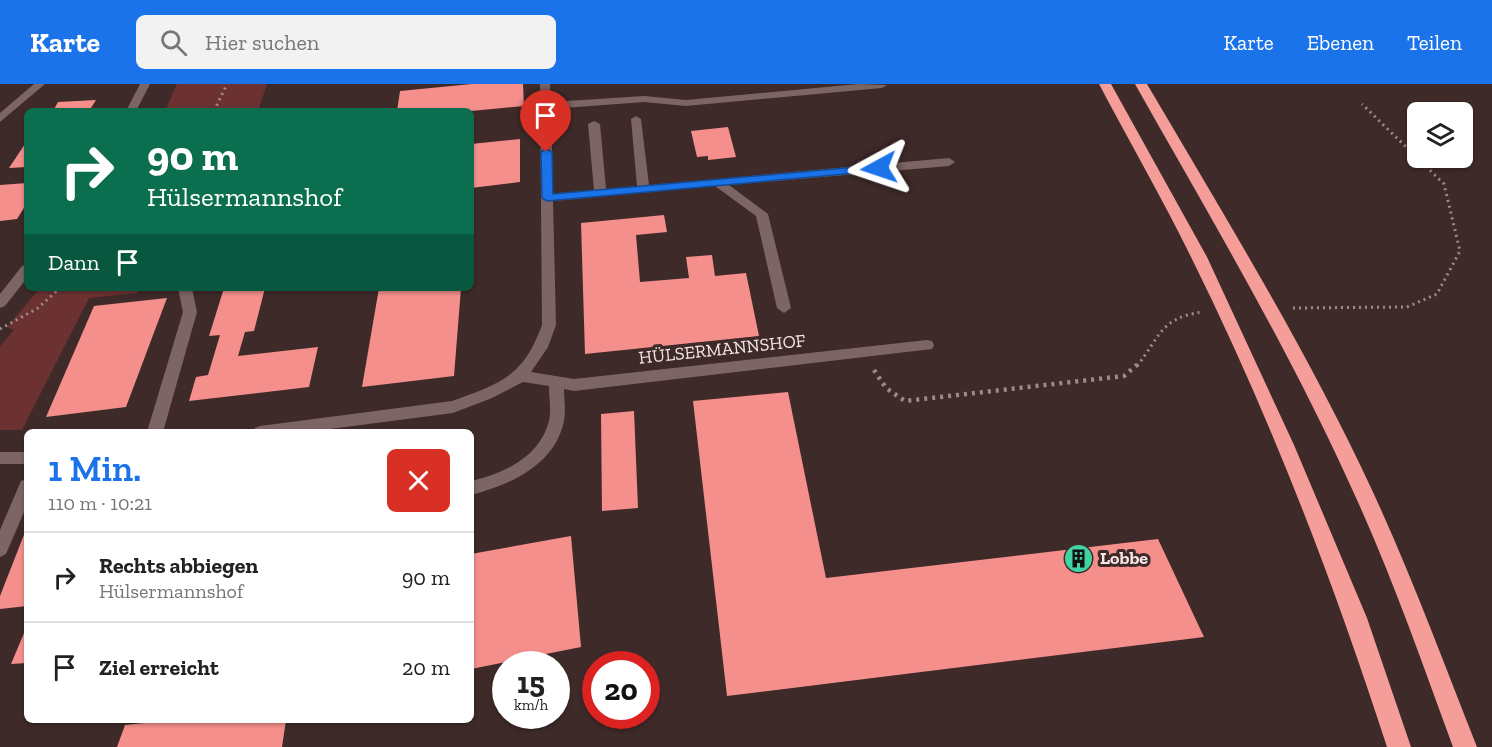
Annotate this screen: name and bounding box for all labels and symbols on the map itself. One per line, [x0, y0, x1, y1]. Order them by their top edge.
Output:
pin [520, 90, 571, 152]
position arrow [847, 136, 911, 200]
street label: HÜLSERMANNSHOF [638, 329, 806, 369]
building icon: Lobbe [1063, 542, 1095, 574]
place label: Lobbe [1100, 547, 1148, 569]
speed limit sign: 20 [582, 651, 660, 729]

